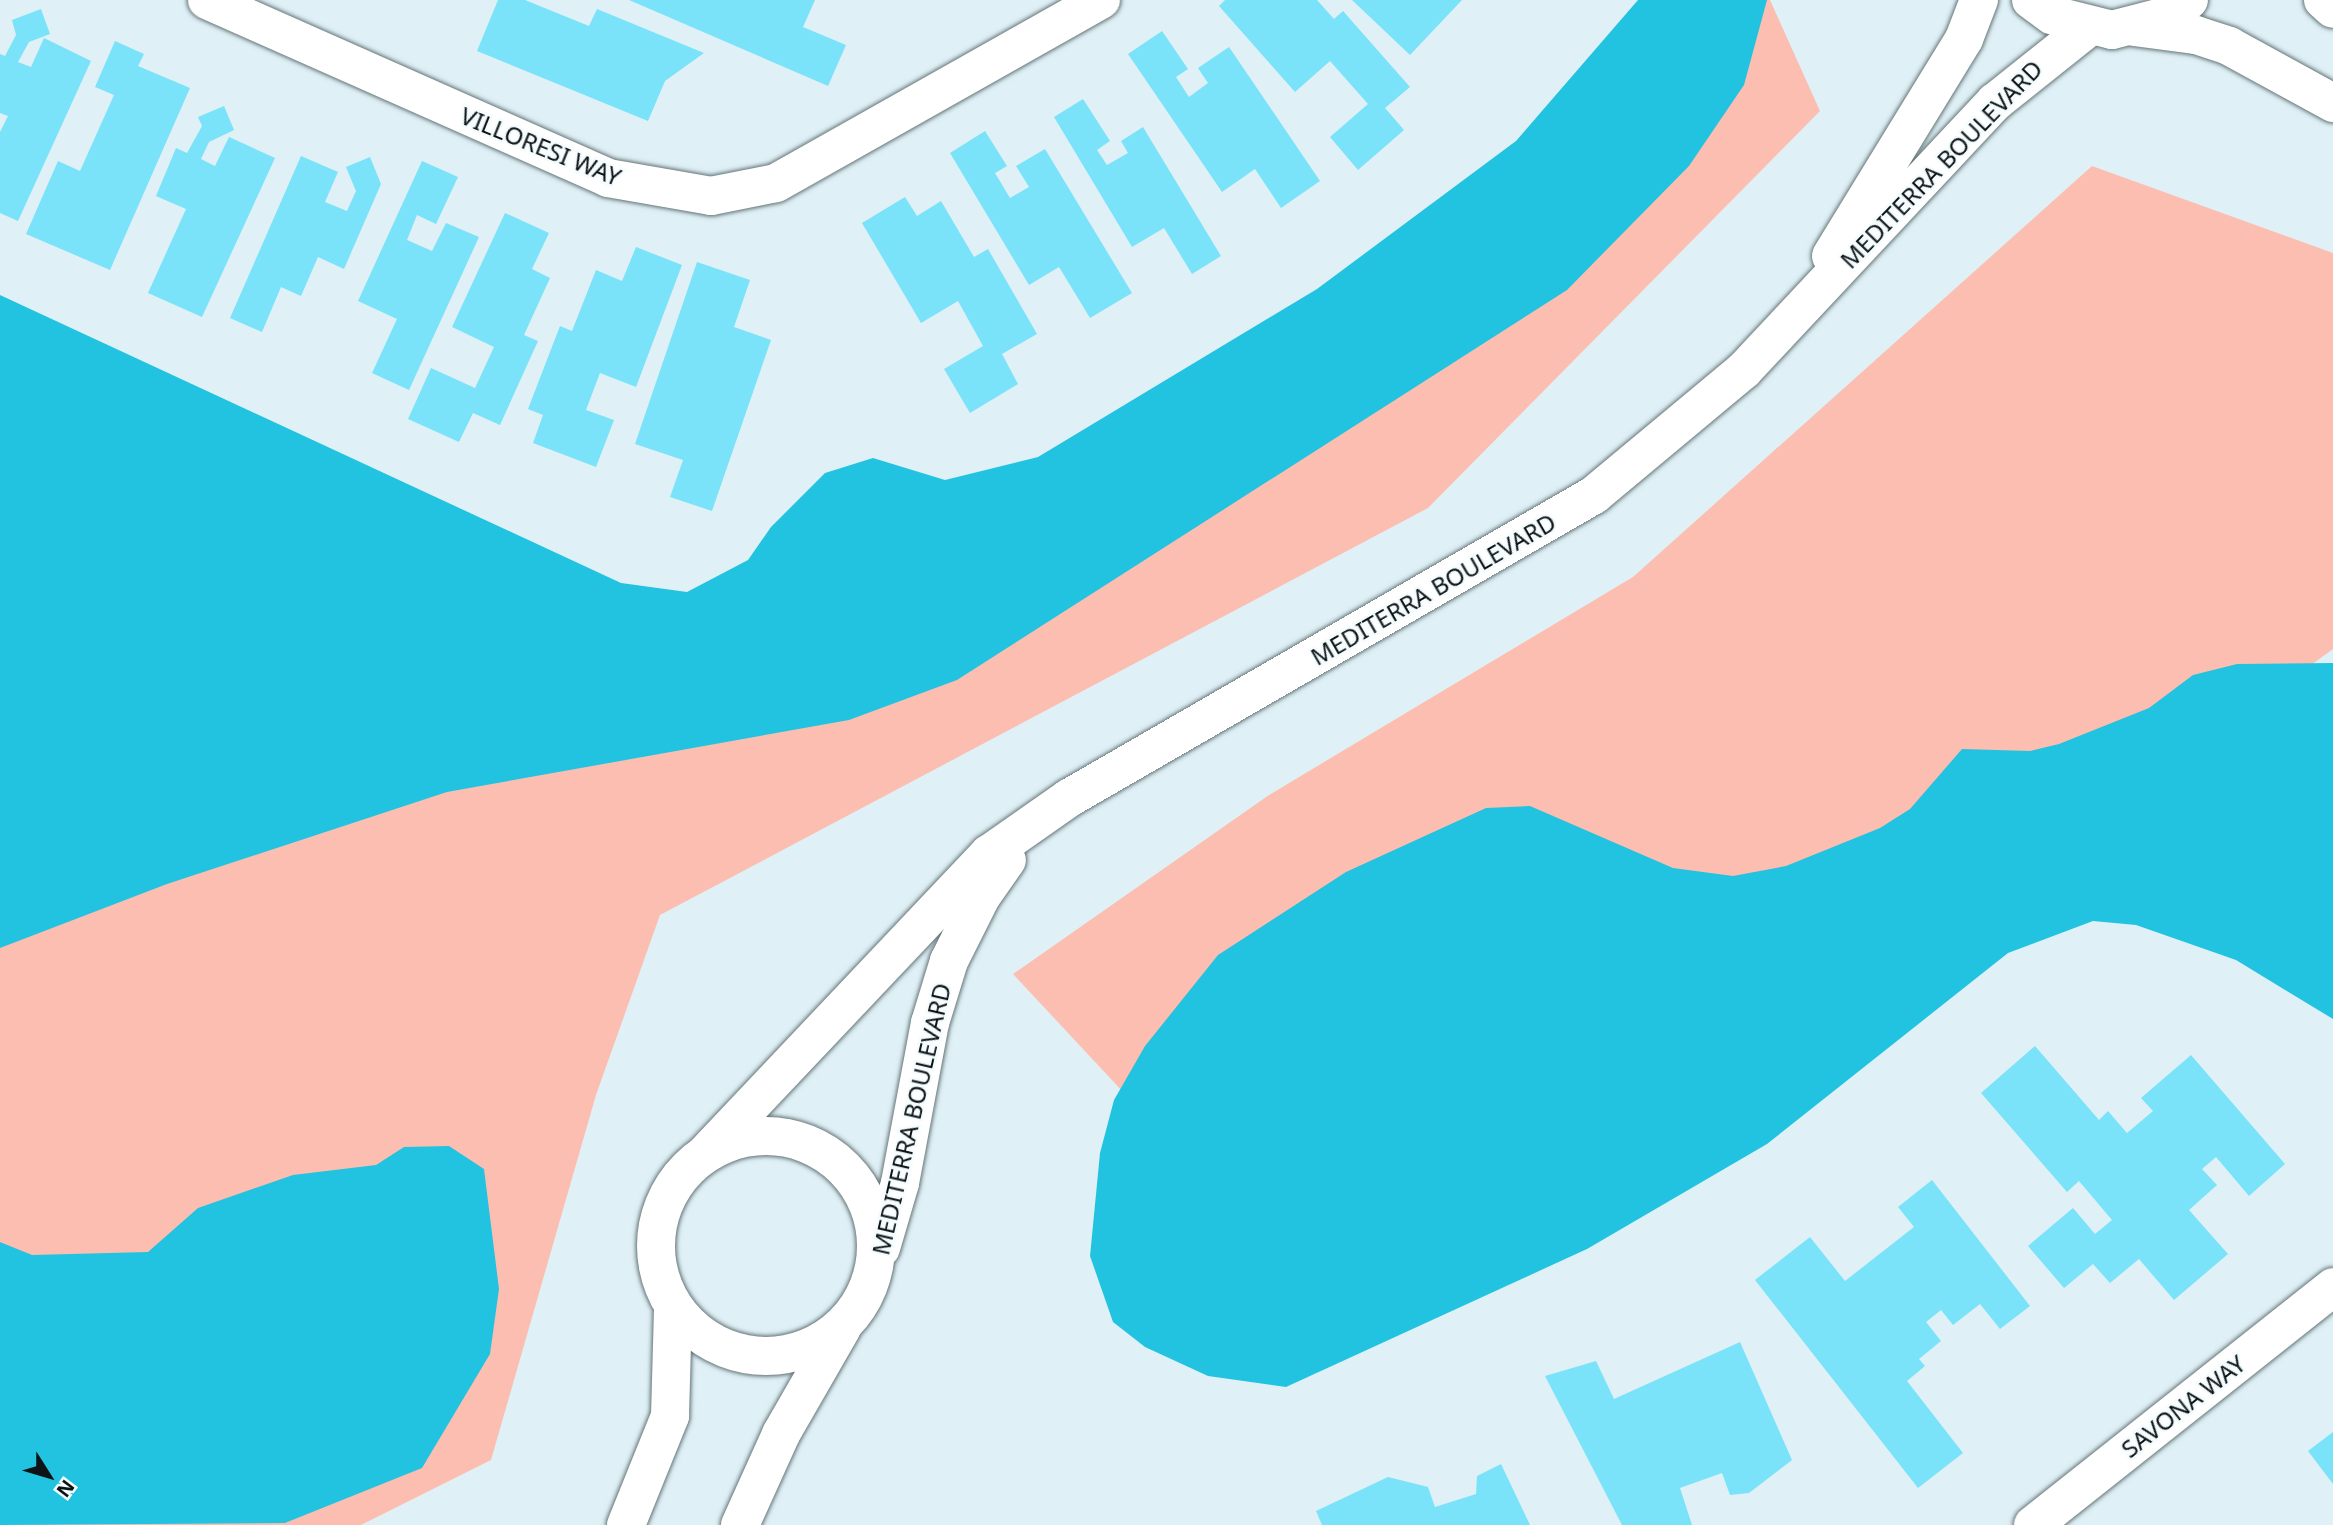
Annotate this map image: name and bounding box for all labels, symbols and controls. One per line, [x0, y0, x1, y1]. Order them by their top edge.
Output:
street label: MEDITERRA BOULEVARD [1834, 54, 2048, 274]
street label: VILLORESI WAY [457, 101, 625, 191]
street label: MEDITERRA BOULEVARD [1305, 507, 1561, 671]
street label: MEDITERRA BOULEVARD [866, 980, 956, 1258]
street label: SAVONA WAY [2115, 1349, 2251, 1463]
north arrow [14, 1441, 84, 1511]
text: N [51, 1475, 81, 1503]

